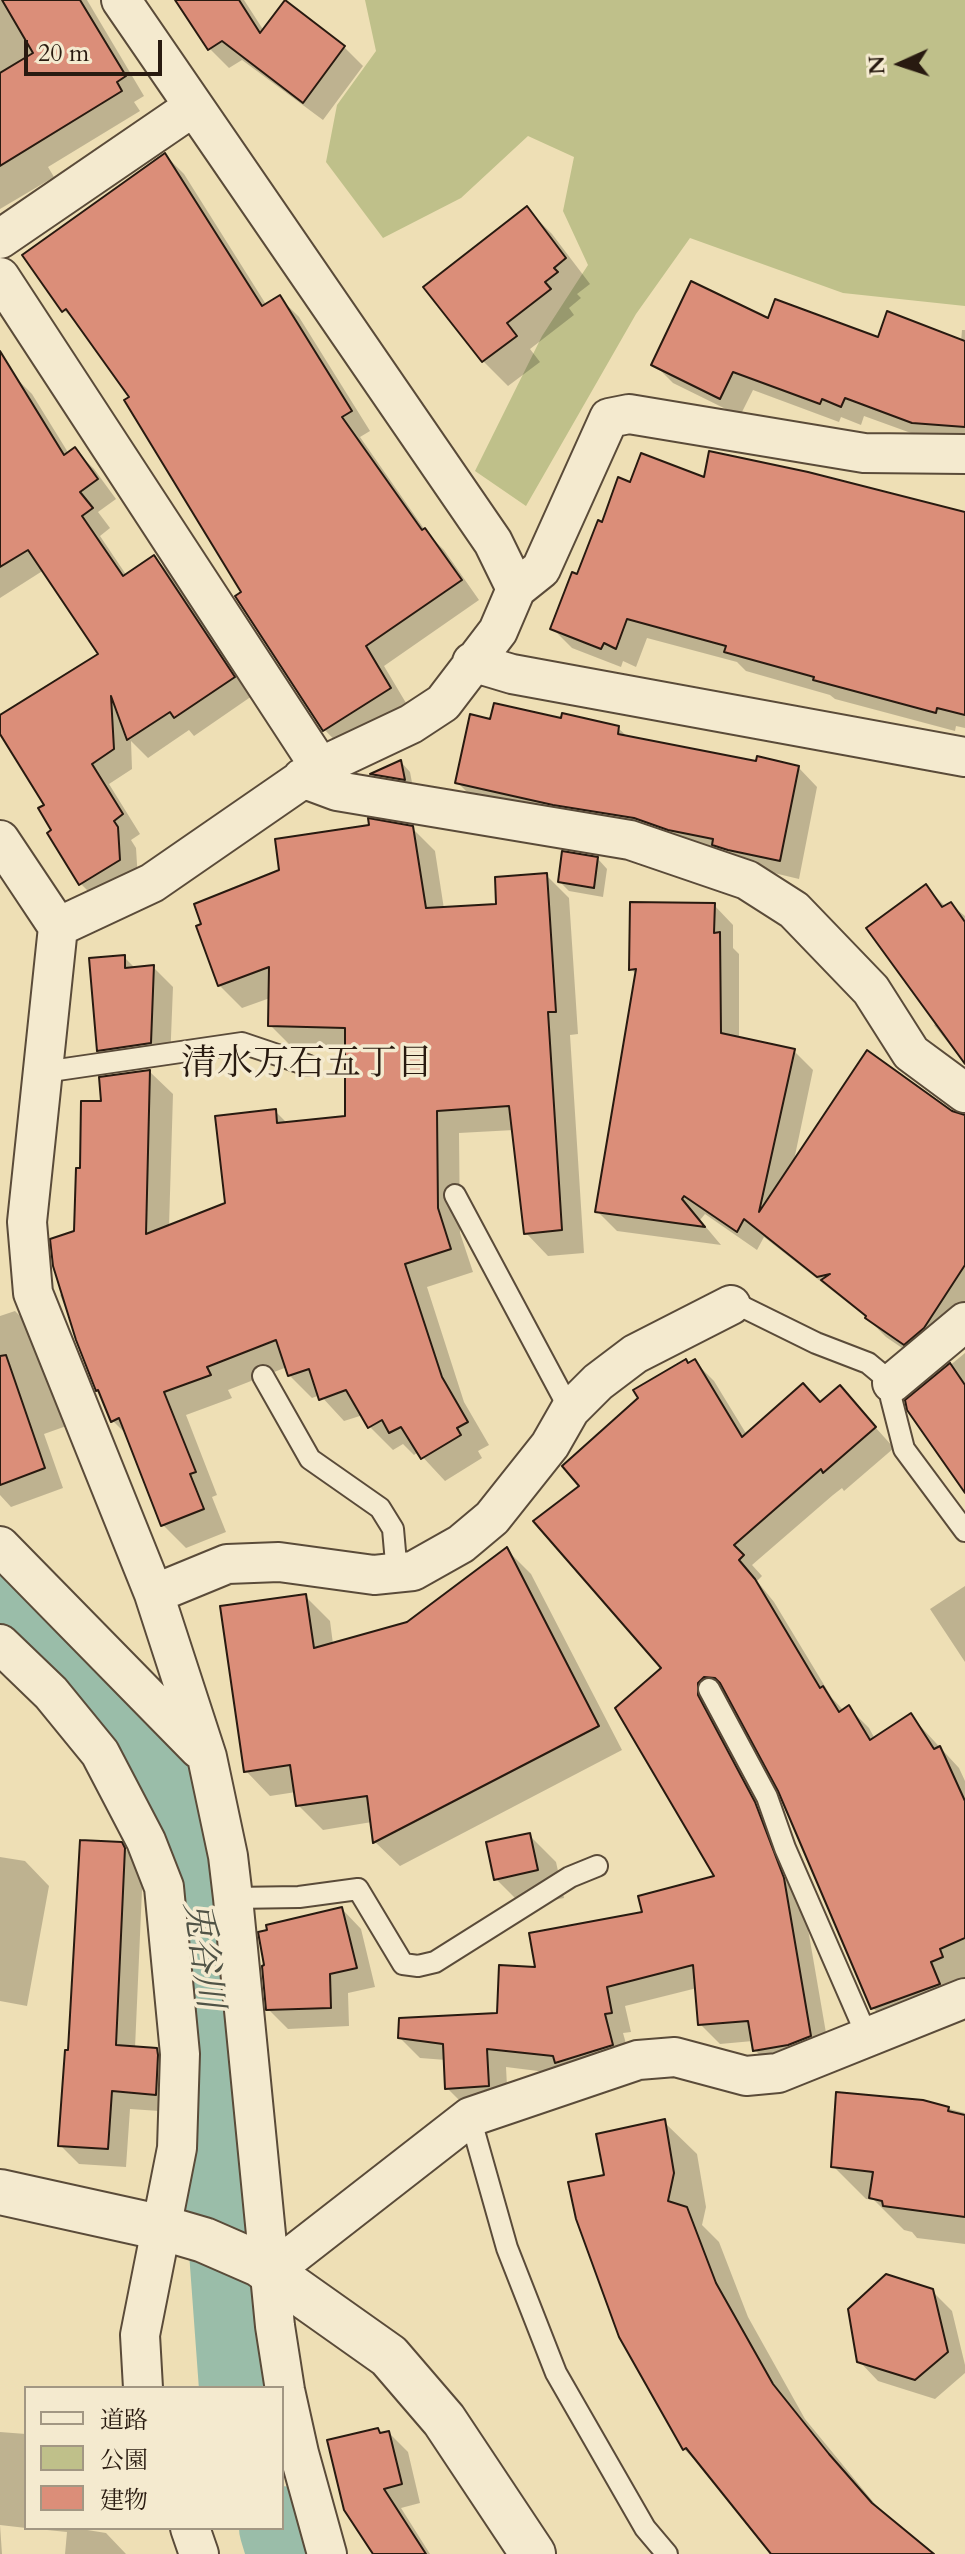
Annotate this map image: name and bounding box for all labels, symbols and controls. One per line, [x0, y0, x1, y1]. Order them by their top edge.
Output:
scale bar [28, 24, 166, 74]
north arrow [861, 24, 941, 104]
text: 20 m [38, 37, 89, 70]
text: N [862, 55, 893, 76]
district label: 清水万石五丁目 [181, 1044, 433, 1088]
water label: 兎谷川 [172, 1899, 230, 2011]
legend [24, 2386, 284, 2530]
text: 道路 [100, 2404, 148, 2437]
text: 公園 [100, 2444, 148, 2477]
text: 建物 [100, 2484, 148, 2517]

